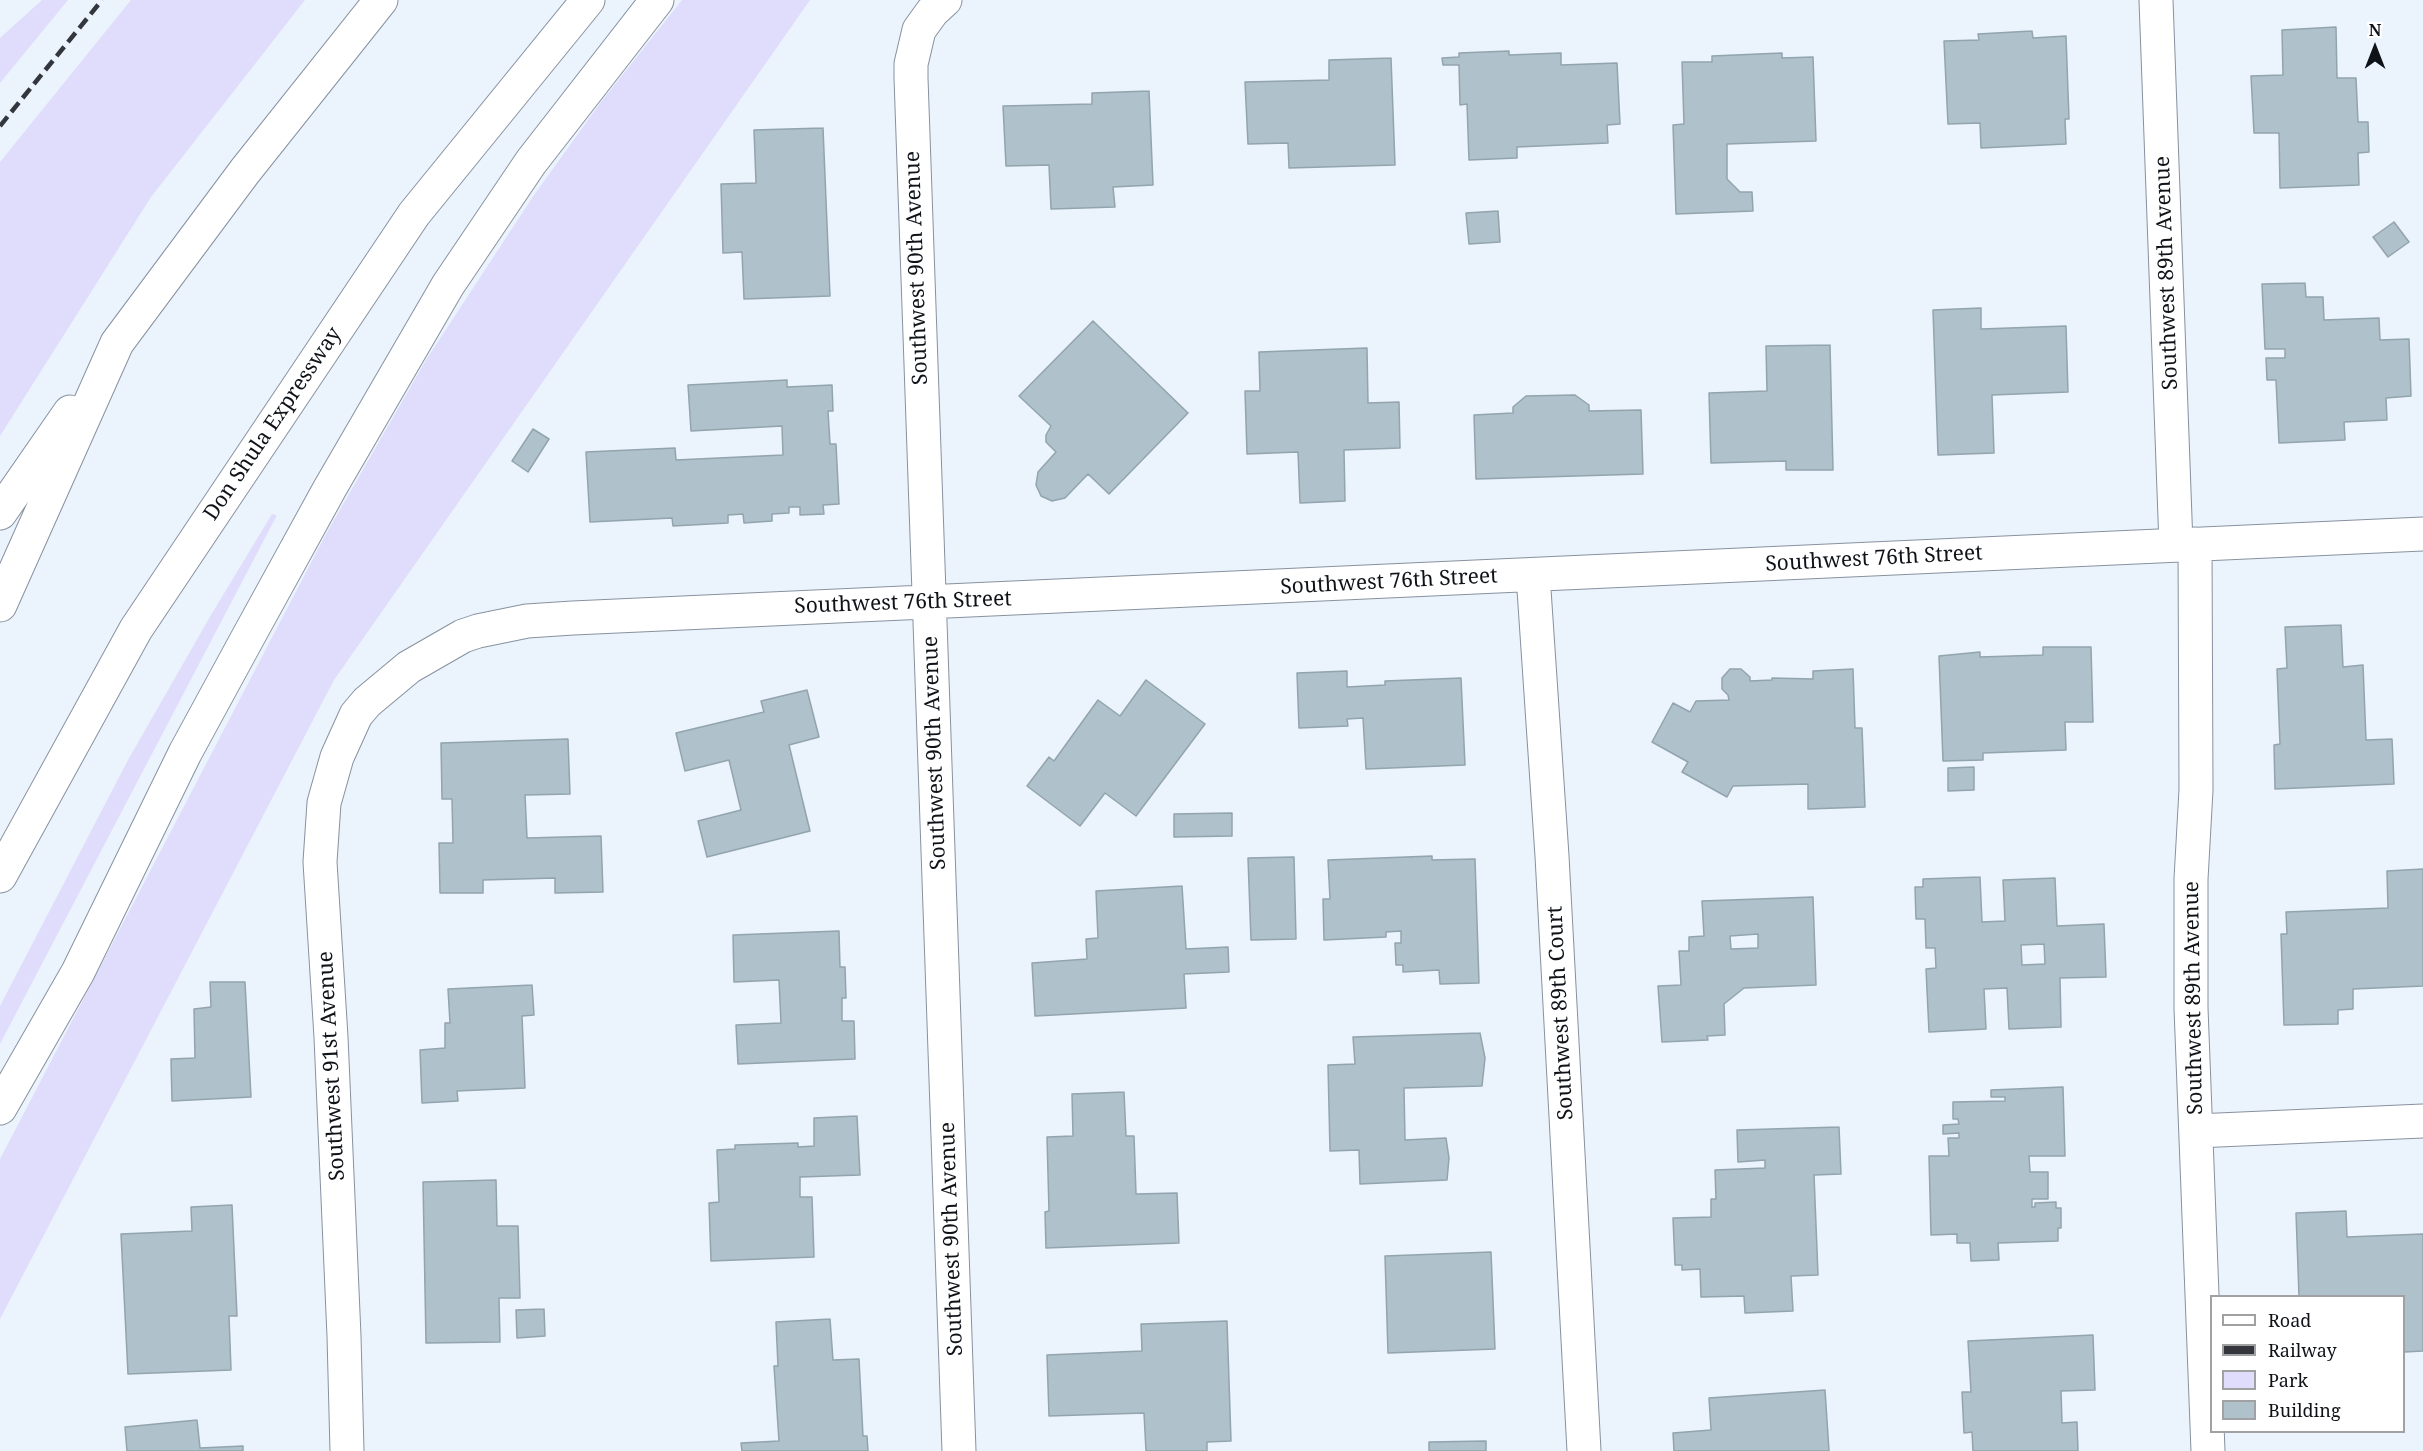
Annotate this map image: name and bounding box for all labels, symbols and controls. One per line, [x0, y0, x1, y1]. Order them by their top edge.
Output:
north arrow [2345, 18, 2405, 78]
text: N [2369, 19, 2381, 41]
street label: Southwest 90th Avenue [900, 151, 934, 385]
street label: Southwest 89th Avenue [2150, 156, 2184, 390]
street label: Don Shula Expressway [199, 323, 347, 525]
street label: Southwest 76th Street [1765, 541, 1983, 577]
street label: Southwest 76th Street [1280, 564, 1498, 600]
street label: Southwest 76th Street [794, 587, 1012, 619]
street label: Southwest 90th Avenue [918, 636, 952, 870]
street label: Southwest 89th Avenue [2179, 881, 2209, 1115]
street label: Southwest 89th Court [1543, 905, 1579, 1121]
street label: Southwest 91st Avenue [313, 950, 351, 1182]
street label: Southwest 90th Avenue [935, 1122, 969, 1356]
legend [2210, 1295, 2405, 1433]
text: Road [2268, 1308, 2311, 1332]
text: Railway [2268, 1338, 2337, 1362]
text: Park [2268, 1368, 2308, 1392]
text: Building [2268, 1398, 2341, 1422]

